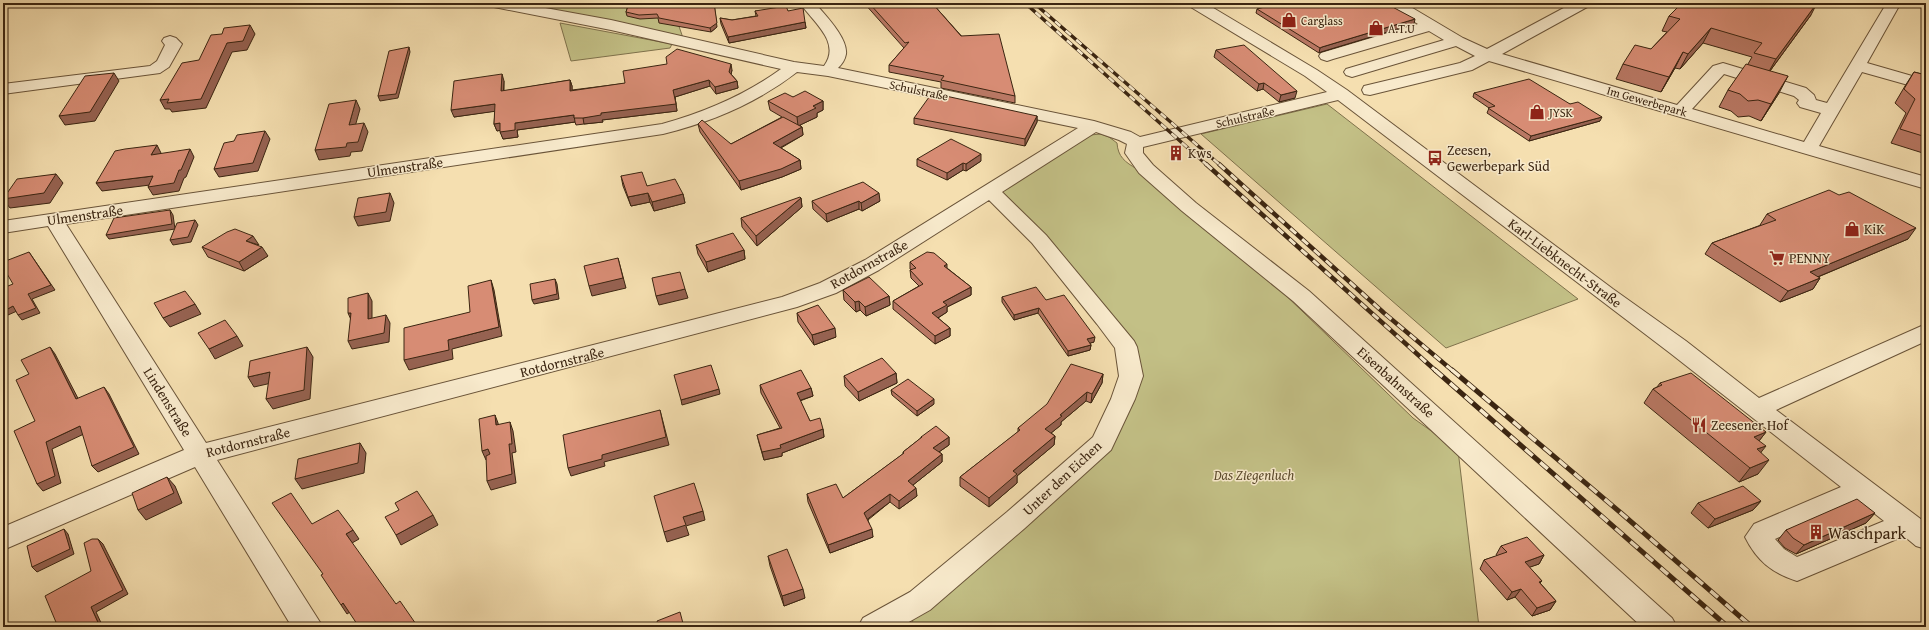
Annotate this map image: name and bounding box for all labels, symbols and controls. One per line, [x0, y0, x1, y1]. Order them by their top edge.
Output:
shop icon: Carglass [1280, 11, 1298, 29]
place label: Carglass [1301, 12, 1343, 29]
shop icon: A.T.U [1367, 19, 1385, 37]
place label: A.T.U [1388, 20, 1415, 37]
street label: Schulstraße [888, 75, 950, 105]
street label: Im Gewerbepark [1605, 81, 1690, 121]
street label: Schulstraße [1214, 102, 1276, 132]
shop icon: JYSK [1528, 103, 1546, 121]
place label: JYSK [1547, 104, 1574, 121]
place label: Zeesen, Gewerbepark Süd [1447, 140, 1550, 176]
place label: Kws [1188, 143, 1212, 163]
building icon: Kws [1167, 144, 1185, 162]
bus stop icon: Zeesen, Gewerbepark Süd [1426, 149, 1444, 167]
street label: Ulmenstraße [366, 152, 445, 182]
street label: Ulmenstraße [46, 200, 125, 230]
street label: Karl-Liebknecht-Straße [1504, 214, 1626, 313]
place label: KiK [1864, 219, 1885, 239]
shop icon: KiK [1843, 220, 1861, 238]
street label: Rotdornstraße [827, 234, 912, 294]
place label: PENNY [1789, 248, 1831, 268]
supermarket icon: PENNY [1768, 249, 1786, 267]
street label: Rotdornstraße [518, 342, 607, 382]
street label: Eisenbahnstraße [1353, 342, 1439, 423]
street label: Lindenstraße [139, 364, 197, 441]
place label: Zeesener Hof [1711, 415, 1789, 435]
restaurant icon: Zeesener Hof [1690, 416, 1708, 434]
street label: Rotdornstraße [204, 422, 293, 462]
street label: Unter den Eichen [1018, 436, 1106, 520]
park label: Das Ziegenluch [1213, 465, 1294, 485]
place label: Waschpark [1828, 520, 1907, 545]
building icon: Waschpark [1807, 523, 1825, 541]

